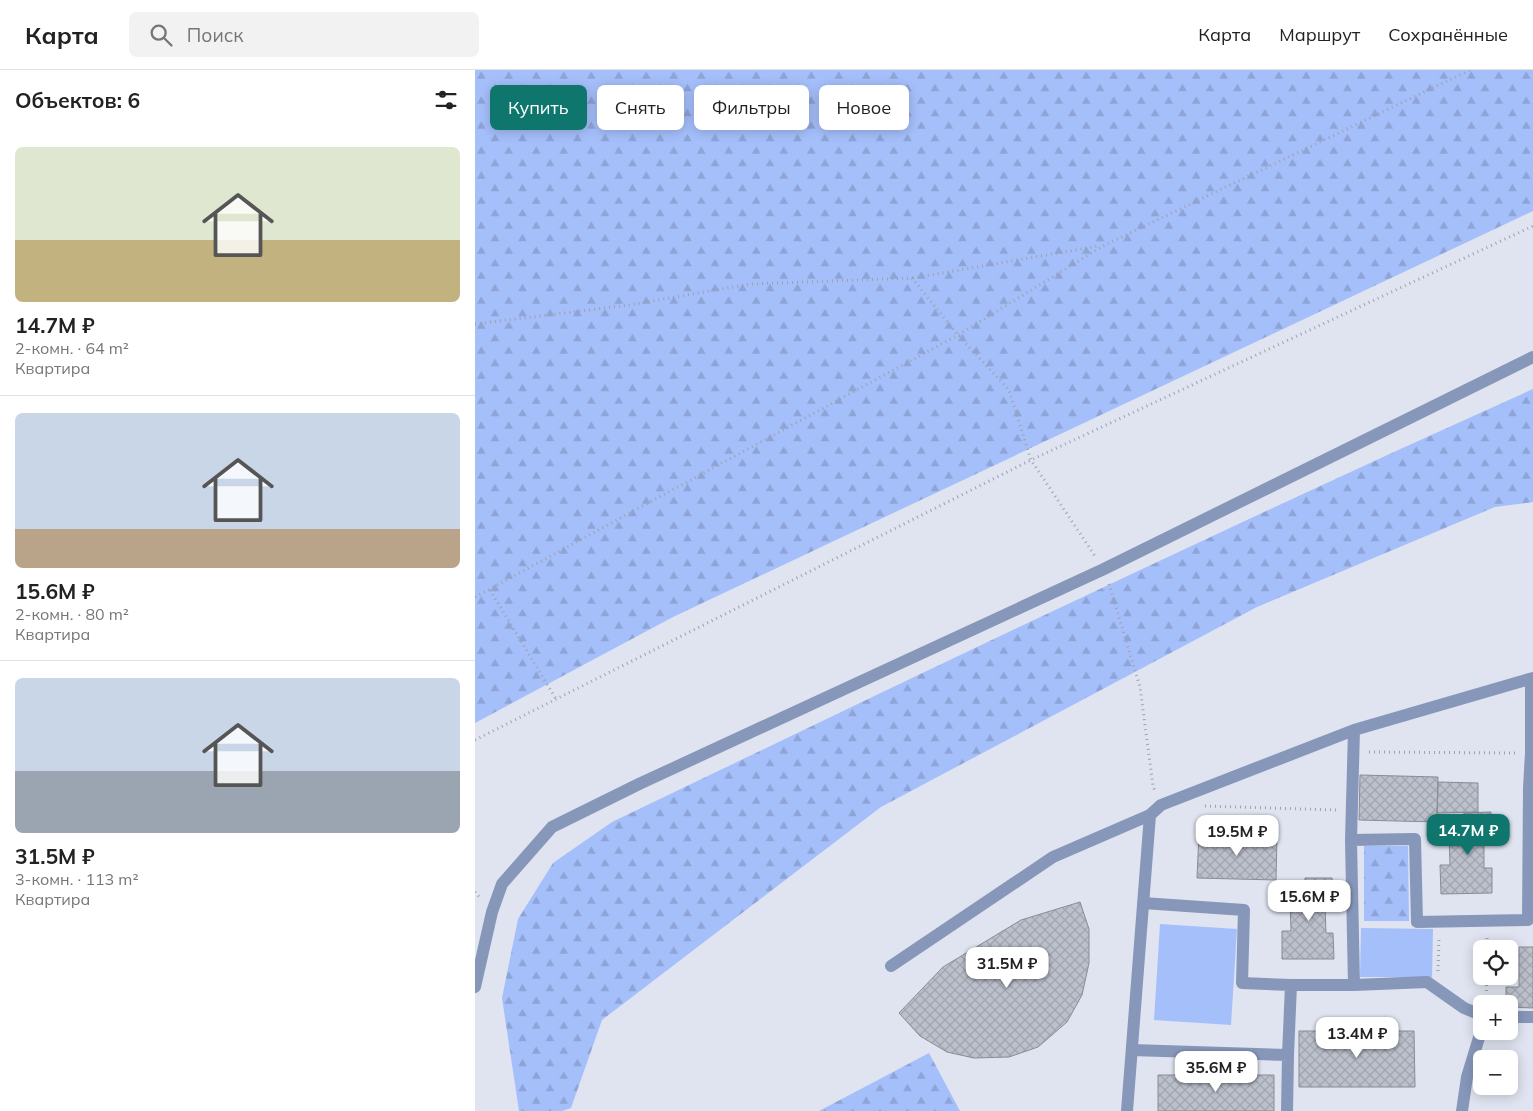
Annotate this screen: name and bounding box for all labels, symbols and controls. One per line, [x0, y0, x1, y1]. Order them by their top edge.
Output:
search box [129, 12, 479, 57]
text: Карта [25, 20, 99, 50]
icon: search [147, 21, 175, 49]
text: Поиск [187, 23, 244, 47]
text: Карта [1198, 23, 1251, 46]
text: Маршрут [1279, 23, 1360, 46]
text: Сохранённые [1388, 23, 1508, 46]
chip: Купить [490, 85, 587, 130]
chip: Снять [597, 85, 684, 130]
chip: Фильтры [694, 85, 809, 130]
chip: Новое [819, 85, 909, 130]
icon: filters [432, 86, 460, 114]
text: Объектов: 6 [15, 87, 140, 113]
icon: home [193, 180, 283, 270]
text: 14.7M ₽ [15, 312, 95, 338]
text: 2-комн. · 64 m² [15, 338, 129, 358]
text: Квартира [15, 358, 90, 378]
icon: home [193, 445, 283, 535]
text: 15.6M ₽ [15, 578, 95, 604]
text: 2-комн. · 80 m² [15, 604, 129, 624]
text: Квартира [15, 624, 90, 644]
icon: home [193, 710, 283, 800]
pin: 19.5M ₽ [1191, 814, 1283, 857]
pin: 14.7M ₽ [1422, 814, 1514, 856]
text: 14.7M ₽ [1438, 820, 1498, 840]
text: 19.5M ₽ [1207, 821, 1267, 841]
text: 31.5M ₽ [15, 843, 95, 869]
text: 3-комн. · 113 m² [15, 869, 139, 889]
pin: 15.6M ₽ [1263, 880, 1355, 922]
text: 15.6M ₽ [1279, 886, 1339, 906]
text: Квартира [15, 889, 90, 909]
map controls [1473, 940, 1518, 1095]
button: locate [1473, 940, 1518, 985]
pin: 31.5M ₽ [961, 946, 1053, 989]
text: 31.5M ₽ [977, 953, 1037, 973]
button: + [1473, 995, 1518, 1040]
pin: 13.4M ₽ [1311, 1016, 1403, 1059]
text: 13.4M ₽ [1327, 1023, 1387, 1043]
pin: 35.6M ₽ [1170, 1050, 1262, 1093]
button: − [1473, 1050, 1518, 1095]
text: 35.6M ₽ [1186, 1057, 1246, 1077]

